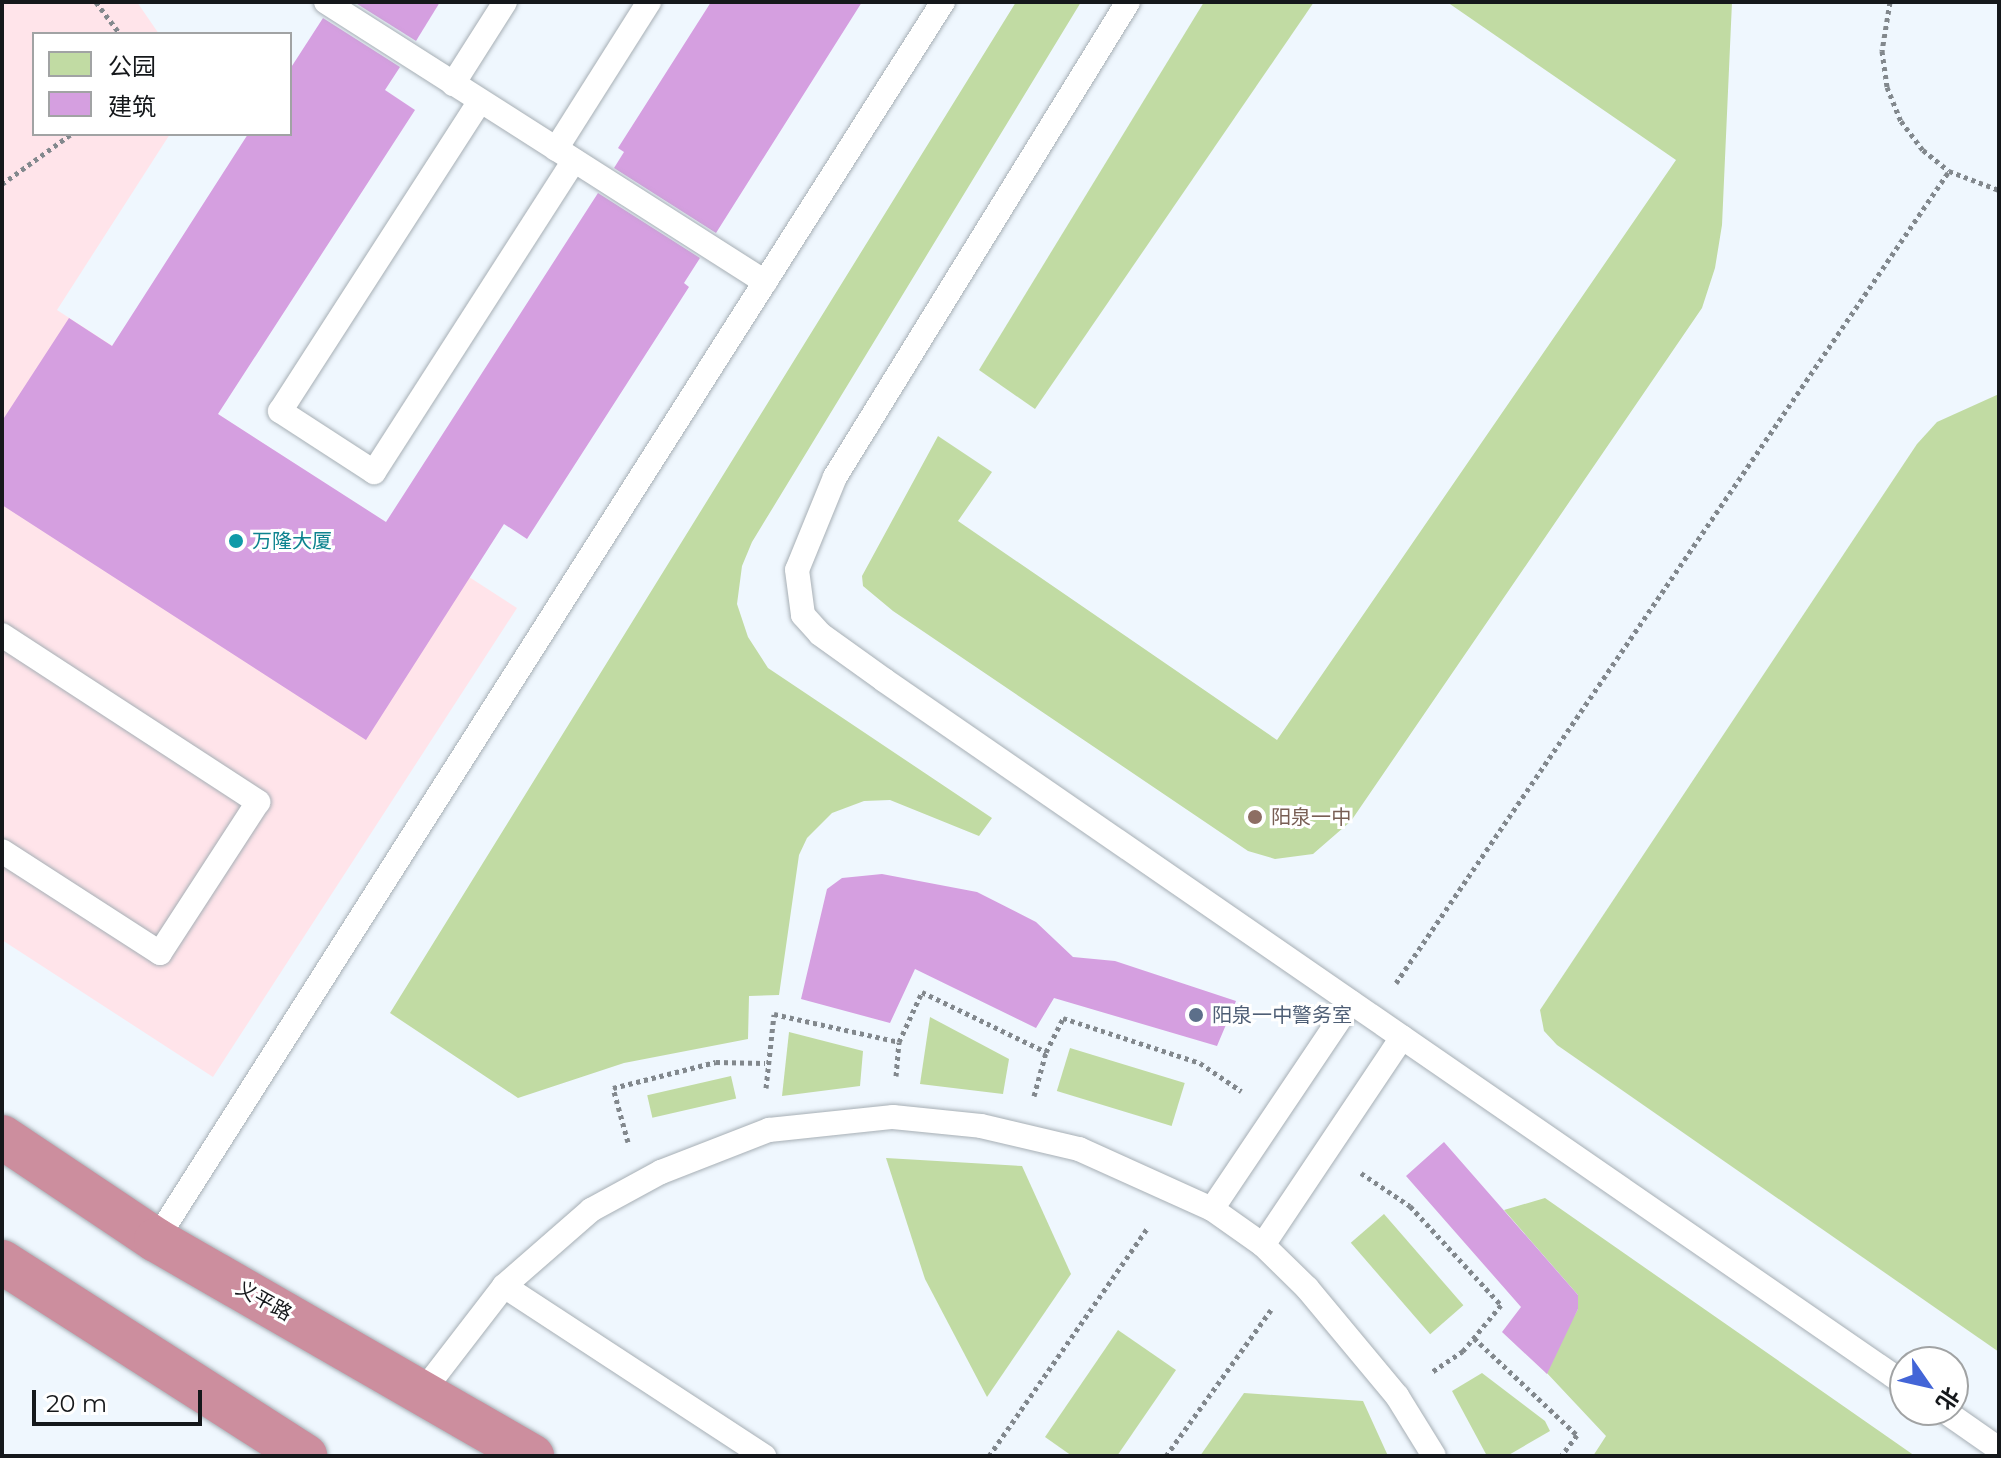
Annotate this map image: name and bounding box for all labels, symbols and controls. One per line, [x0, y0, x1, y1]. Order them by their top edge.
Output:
legend [32, 32, 292, 136]
text: 公园 [108, 52, 156, 81]
text: 建筑 [108, 92, 156, 121]
place label: 万隆大厦 [252, 529, 332, 553]
marker: 万隆大厦 [227, 532, 245, 550]
place label: 阳泉一中 [1271, 805, 1351, 829]
marker: 阳泉一中 [1246, 808, 1264, 826]
place label: 阳泉一中警务室 [1212, 1003, 1352, 1027]
marker: 阳泉一中警务室 [1187, 1006, 1205, 1024]
street label: 义平路 [232, 1276, 296, 1326]
north arrow [1889, 1346, 1969, 1426]
scale bar [36, 1374, 206, 1424]
text: 北 [1930, 1382, 1965, 1415]
text: 20 m [46, 1389, 107, 1418]

